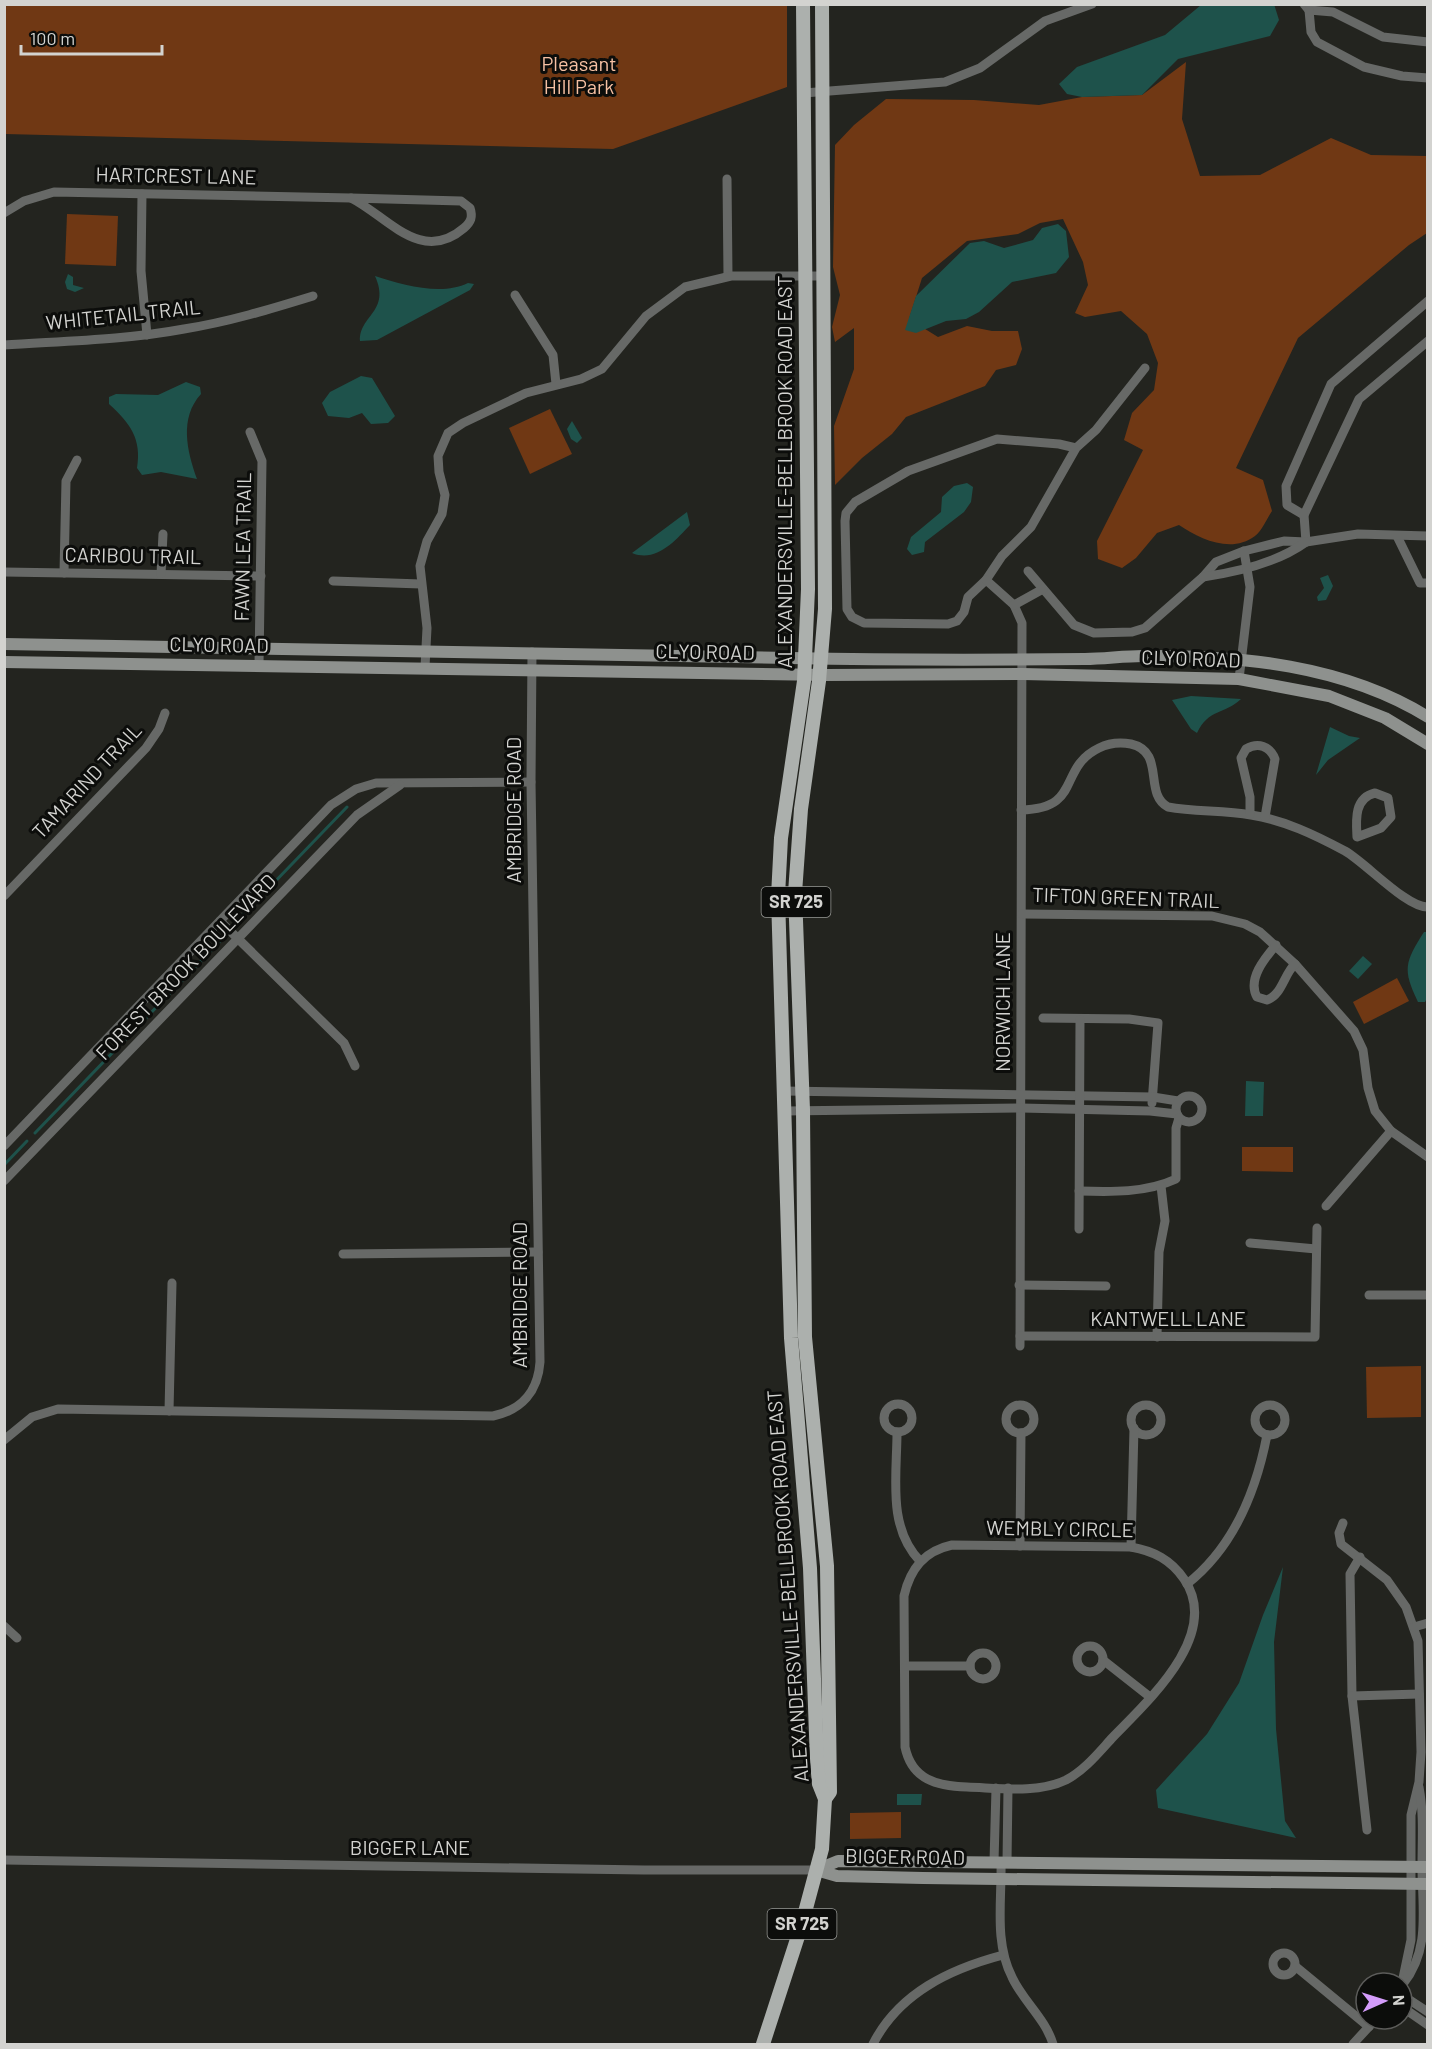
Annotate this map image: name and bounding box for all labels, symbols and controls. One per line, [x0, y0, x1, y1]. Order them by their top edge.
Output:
scale bar [21, 18, 162, 56]
text: 100 m [30, 27, 75, 49]
park label: Pleasant Hill Park [541, 51, 617, 98]
street label: HARTCREST LANE [95, 162, 257, 188]
street label: ALEXANDERSVILLE-BELLBROOK ROAD EAST [772, 275, 796, 669]
street label: WHITETAIL TRAIL [44, 294, 201, 334]
street label: FAWN LEA TRAIL [229, 472, 255, 622]
street label: CARIBOU TRAIL [65, 542, 202, 568]
street label: CLYO ROAD [169, 631, 269, 657]
street label: CLYO ROAD [655, 638, 755, 664]
street label: CLYO ROAD [1141, 644, 1241, 672]
street label: TAMARIND TRAIL [27, 718, 146, 843]
street label: AMBRIDGE ROAD [501, 737, 525, 883]
street label: FOREST BROOK BOULEVARD [90, 868, 280, 1064]
street label: TIFTON GREEN TRAIL [1032, 882, 1220, 912]
road number: SR 725 [762, 887, 830, 917]
street label: NORWICH LANE [990, 932, 1014, 1072]
street label: AMBRIDGE ROAD [507, 1222, 531, 1368]
street label: KANTWELL LANE [1090, 1306, 1246, 1330]
street label: ALEXANDERSVILLE-BELLBROOK ROAD EAST [761, 1389, 813, 1783]
street label: WEMBLY CIRCLE [986, 1515, 1134, 1541]
street label: BIGGER LANE [350, 1835, 470, 1859]
street label: BIGGER ROAD [845, 1843, 965, 1869]
road number: SR 725 [768, 1909, 836, 1939]
north arrow [1354, 1971, 1414, 2031]
text: N [1390, 1994, 1409, 2006]

